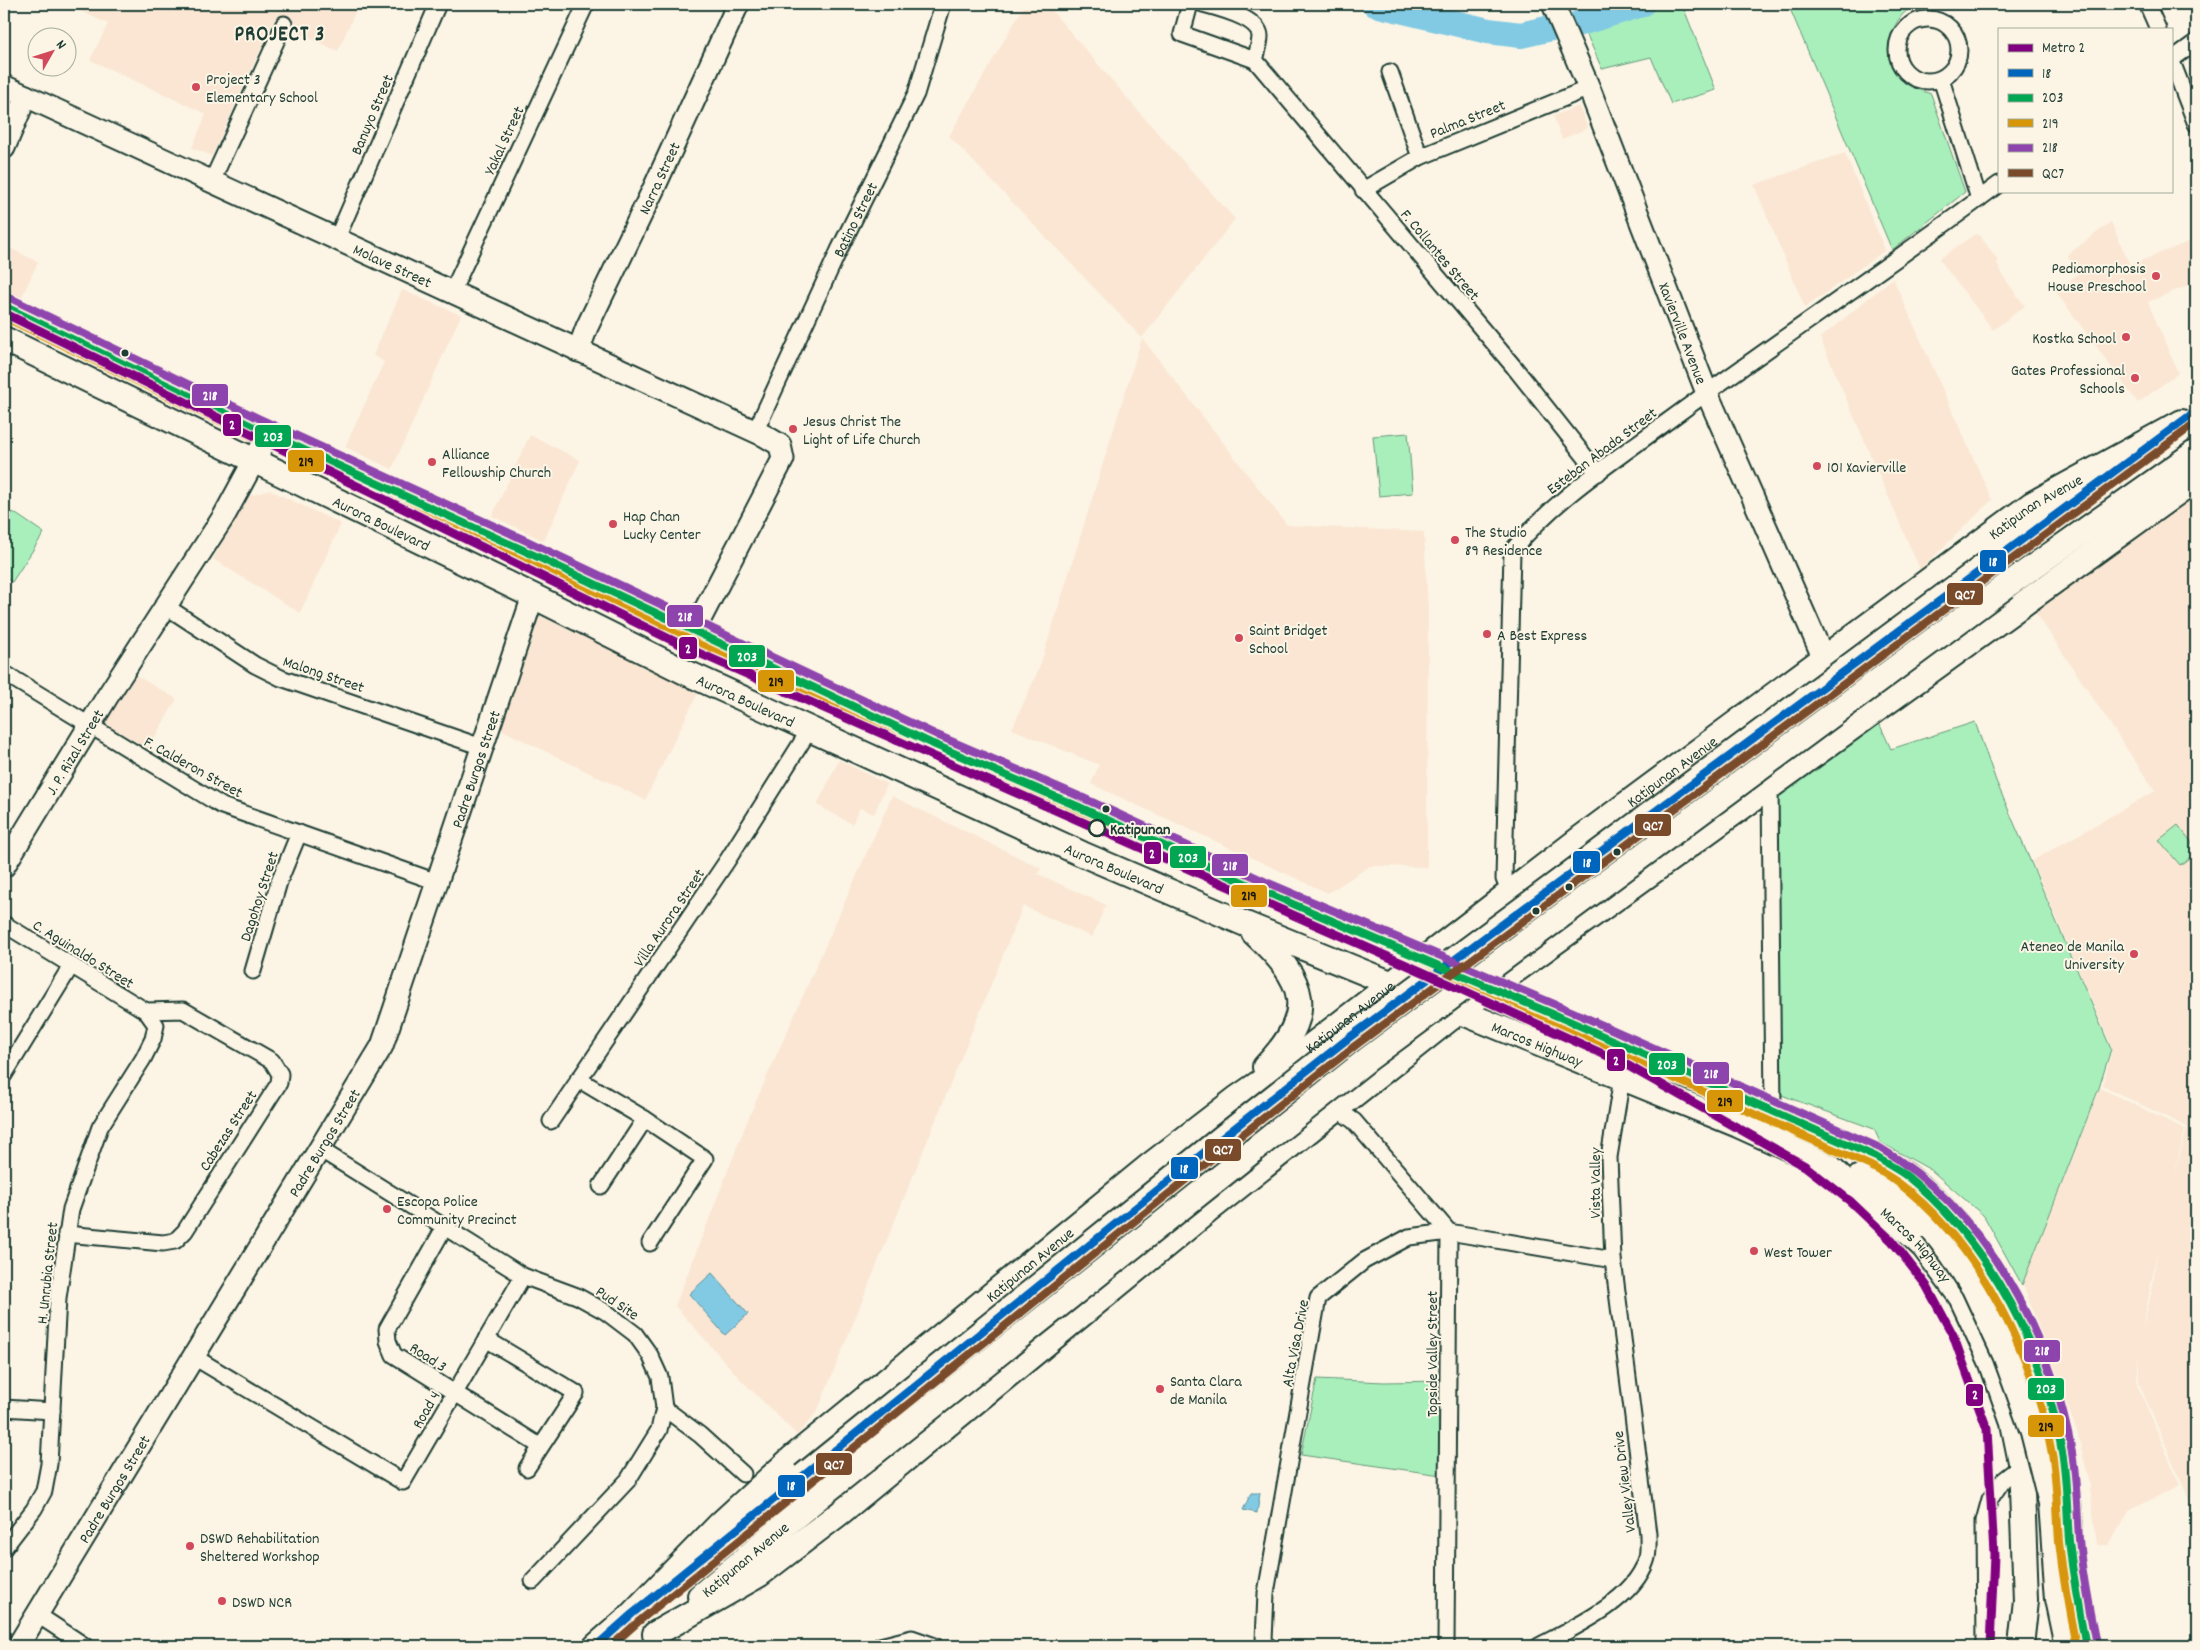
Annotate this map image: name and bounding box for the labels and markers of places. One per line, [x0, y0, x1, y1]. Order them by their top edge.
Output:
place label: Project 3 Elementary School [206, 69, 318, 110]
marker: Project 3 Elementary School [190, 81, 202, 93]
place label: Pediamorphosis House Preschool [2048, 258, 2146, 299]
marker: Pediamorphosis House Preschool [2150, 270, 2162, 282]
place label: Kostka School [2032, 328, 2116, 351]
marker: Kostka School [2120, 331, 2132, 343]
unlabelled marker [120, 348, 130, 358]
place label: Gates Professional Schools [2011, 360, 2125, 401]
marker: Gates Professional Schools [2129, 372, 2141, 384]
place label: Jesus Christ The Light of Life Church [803, 411, 920, 452]
marker: Jesus Christ The Light of Life Church [787, 423, 799, 435]
place label: Alliance Fellowship Church [442, 444, 551, 485]
marker: Alliance Fellowship Church [426, 456, 438, 468]
place label: 101 Xavierville [1827, 457, 1906, 480]
marker: 101 Xavierville [1811, 460, 1823, 472]
place label: Hap Chan Lucky Center [623, 506, 701, 547]
marker: Hap Chan Lucky Center [607, 518, 619, 530]
place label: The Studio 89 Residence [1465, 522, 1542, 563]
marker: The Studio 89 Residence [1449, 534, 1461, 546]
place label: Saint Bridget School [1249, 620, 1327, 661]
place label: A Best Express [1497, 625, 1588, 648]
marker: A Best Express [1481, 628, 1493, 640]
marker: Saint Bridget School [1233, 632, 1245, 644]
unlabelled marker [1101, 804, 1111, 814]
marker: Katipunan [1088, 819, 1106, 837]
place label: Katipunan [1110, 819, 1170, 842]
unlabelled marker [1612, 847, 1622, 857]
unlabelled marker [1564, 882, 1574, 892]
unlabelled marker [1531, 906, 1541, 916]
place label: Ateneo de Manila University [2020, 936, 2125, 977]
marker: Ateneo de Manila University [2128, 948, 2140, 960]
place label: Escopa Police Community Precinct [397, 1191, 517, 1232]
marker: Escopa Police Community Precinct [381, 1203, 393, 1215]
place label: West Tower [1764, 1242, 1832, 1265]
marker: West Tower [1748, 1245, 1760, 1257]
place label: Santa Clara de Manila [1170, 1371, 1242, 1412]
marker: Santa Clara de Manila [1154, 1383, 1166, 1395]
place label: DSWD Rehabilitation Sheltered Workshop [200, 1528, 320, 1569]
marker: DSWD Rehabilitation Sheltered Workshop [184, 1540, 196, 1552]
place label: DSWD NCR [232, 1592, 292, 1615]
marker: DSWD NCR [216, 1595, 228, 1607]

